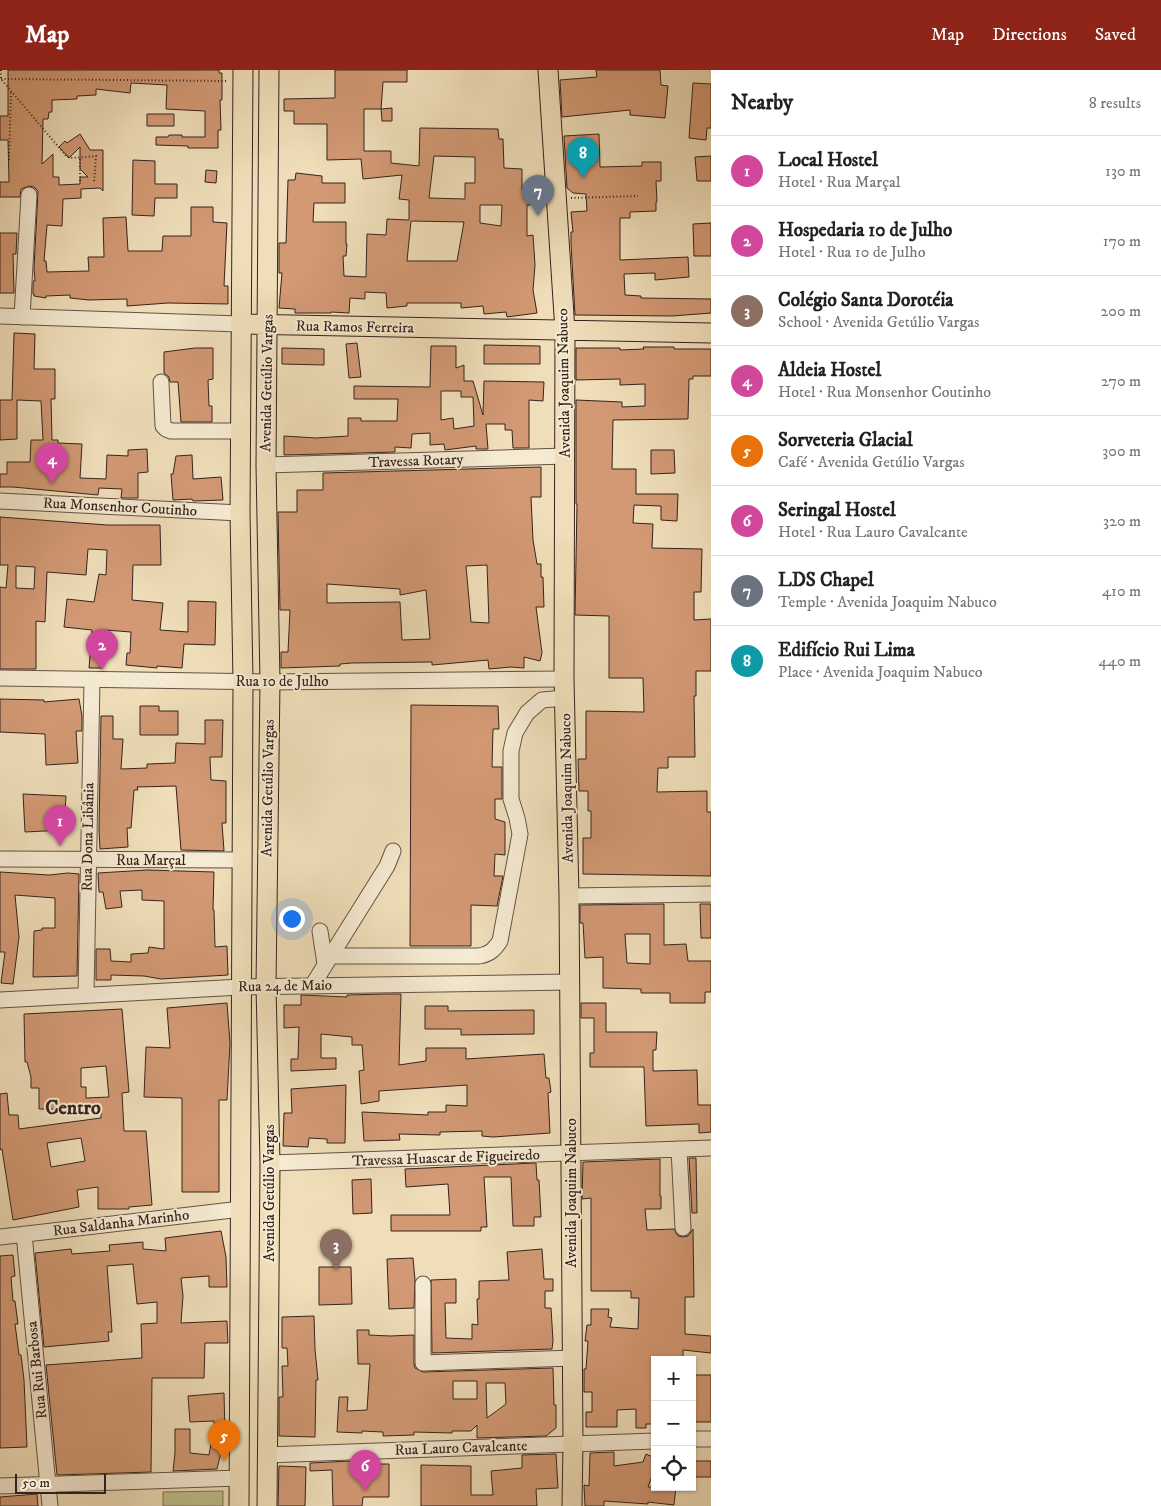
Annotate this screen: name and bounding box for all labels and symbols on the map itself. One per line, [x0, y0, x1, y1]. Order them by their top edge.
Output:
pin: 8 [567, 137, 599, 178]
pin: 7 [522, 175, 554, 216]
street label: Avenida Joaquim Nabuco [553, 308, 575, 458]
street label: Avenida Getúlio Vargas [256, 314, 278, 452]
street label: Rua Ramos Ferreira [296, 316, 415, 338]
pin: 4 [36, 443, 68, 484]
street label: Travessa Rotary [368, 450, 465, 472]
street label: Rua Monsenhor Coutinho [42, 493, 198, 521]
pin: 2 [86, 629, 118, 670]
street label: Rua 10 de Julho [235, 672, 329, 691]
street label: Avenida Joaquim Nabuco [556, 713, 578, 863]
street label: Avenida Getúlio Vargas [257, 719, 279, 857]
street label: Rua Dona Libânia [78, 782, 98, 892]
pin: 1 [44, 805, 76, 846]
street label: Rua Marçal [116, 851, 186, 870]
your location [279, 906, 305, 932]
street label: Rua 24 de Maio [238, 976, 332, 996]
district label: Centro [45, 1096, 101, 1121]
street label: Avenida Joaquim Nabuco [562, 1118, 581, 1268]
street label: Avenida Getúlio Vargas [260, 1124, 279, 1262]
street label: Travessa Huascar de Figueiredo [352, 1145, 540, 1171]
street label: Rua Saldanha Marinho [52, 1205, 190, 1241]
pin: 3 [320, 1229, 352, 1270]
street label: Rua Rui Barbosa [22, 1320, 52, 1420]
pin: 5 [208, 1420, 240, 1461]
street label: Rua Lauro Cavalcante [394, 1436, 528, 1460]
pin: 6 [349, 1450, 381, 1491]
scale bar [15, 1471, 106, 1494]

